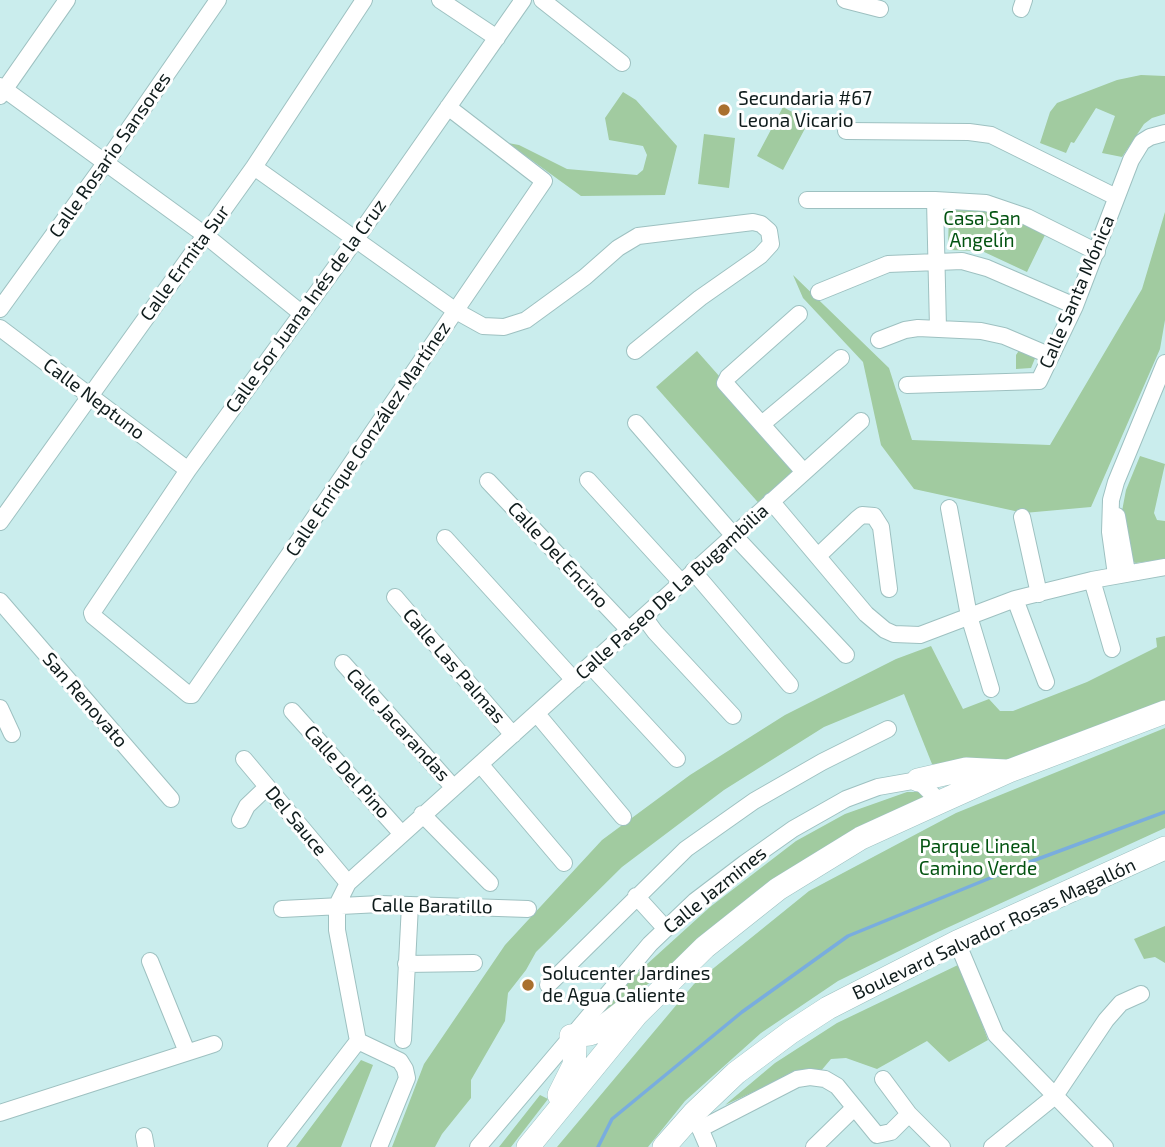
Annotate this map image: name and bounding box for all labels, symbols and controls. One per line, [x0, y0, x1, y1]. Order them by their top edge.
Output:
street label: Calle Rosario Sansores [44, 68, 176, 242]
place label: Secundaria #67 Leona Vicario [738, 88, 872, 132]
marker: Secundaria #67 Leona Vicario [716, 102, 732, 118]
street label: Calle Sor Juana Inés de la Cruz [221, 195, 391, 417]
street label: Calle Ermita Sur [135, 201, 235, 325]
park label: Casa San Angelín [943, 208, 1021, 252]
street label: Calle Santa Mónica [1034, 212, 1120, 372]
street label: Calle Enrique González Martínez [281, 317, 455, 561]
street label: Calle Neptuno [39, 353, 149, 445]
street label: Calle Del Encino [503, 497, 613, 613]
street label: Calle Paseo De La Bugambilia [571, 499, 773, 685]
street label: Calle Las Palmas [398, 604, 510, 728]
street label: San Renovato [38, 648, 132, 752]
street label: Calle Jacarandas [341, 664, 455, 786]
street label: Calle Del Pino [299, 721, 395, 823]
street label: Del Sauce [260, 782, 332, 860]
park label: Parque Lineal Camino Verde [919, 836, 1037, 880]
street label: Calle Jazmines [659, 842, 771, 938]
street label: Boulevard Salvador Rosas Magallón [849, 853, 1139, 1005]
street label: Calle Baratillo [371, 894, 493, 918]
place label: Solucenter Jardines de Agua Caliente [542, 963, 710, 1007]
marker: Solucenter Jardines de Agua Caliente [520, 977, 536, 993]

